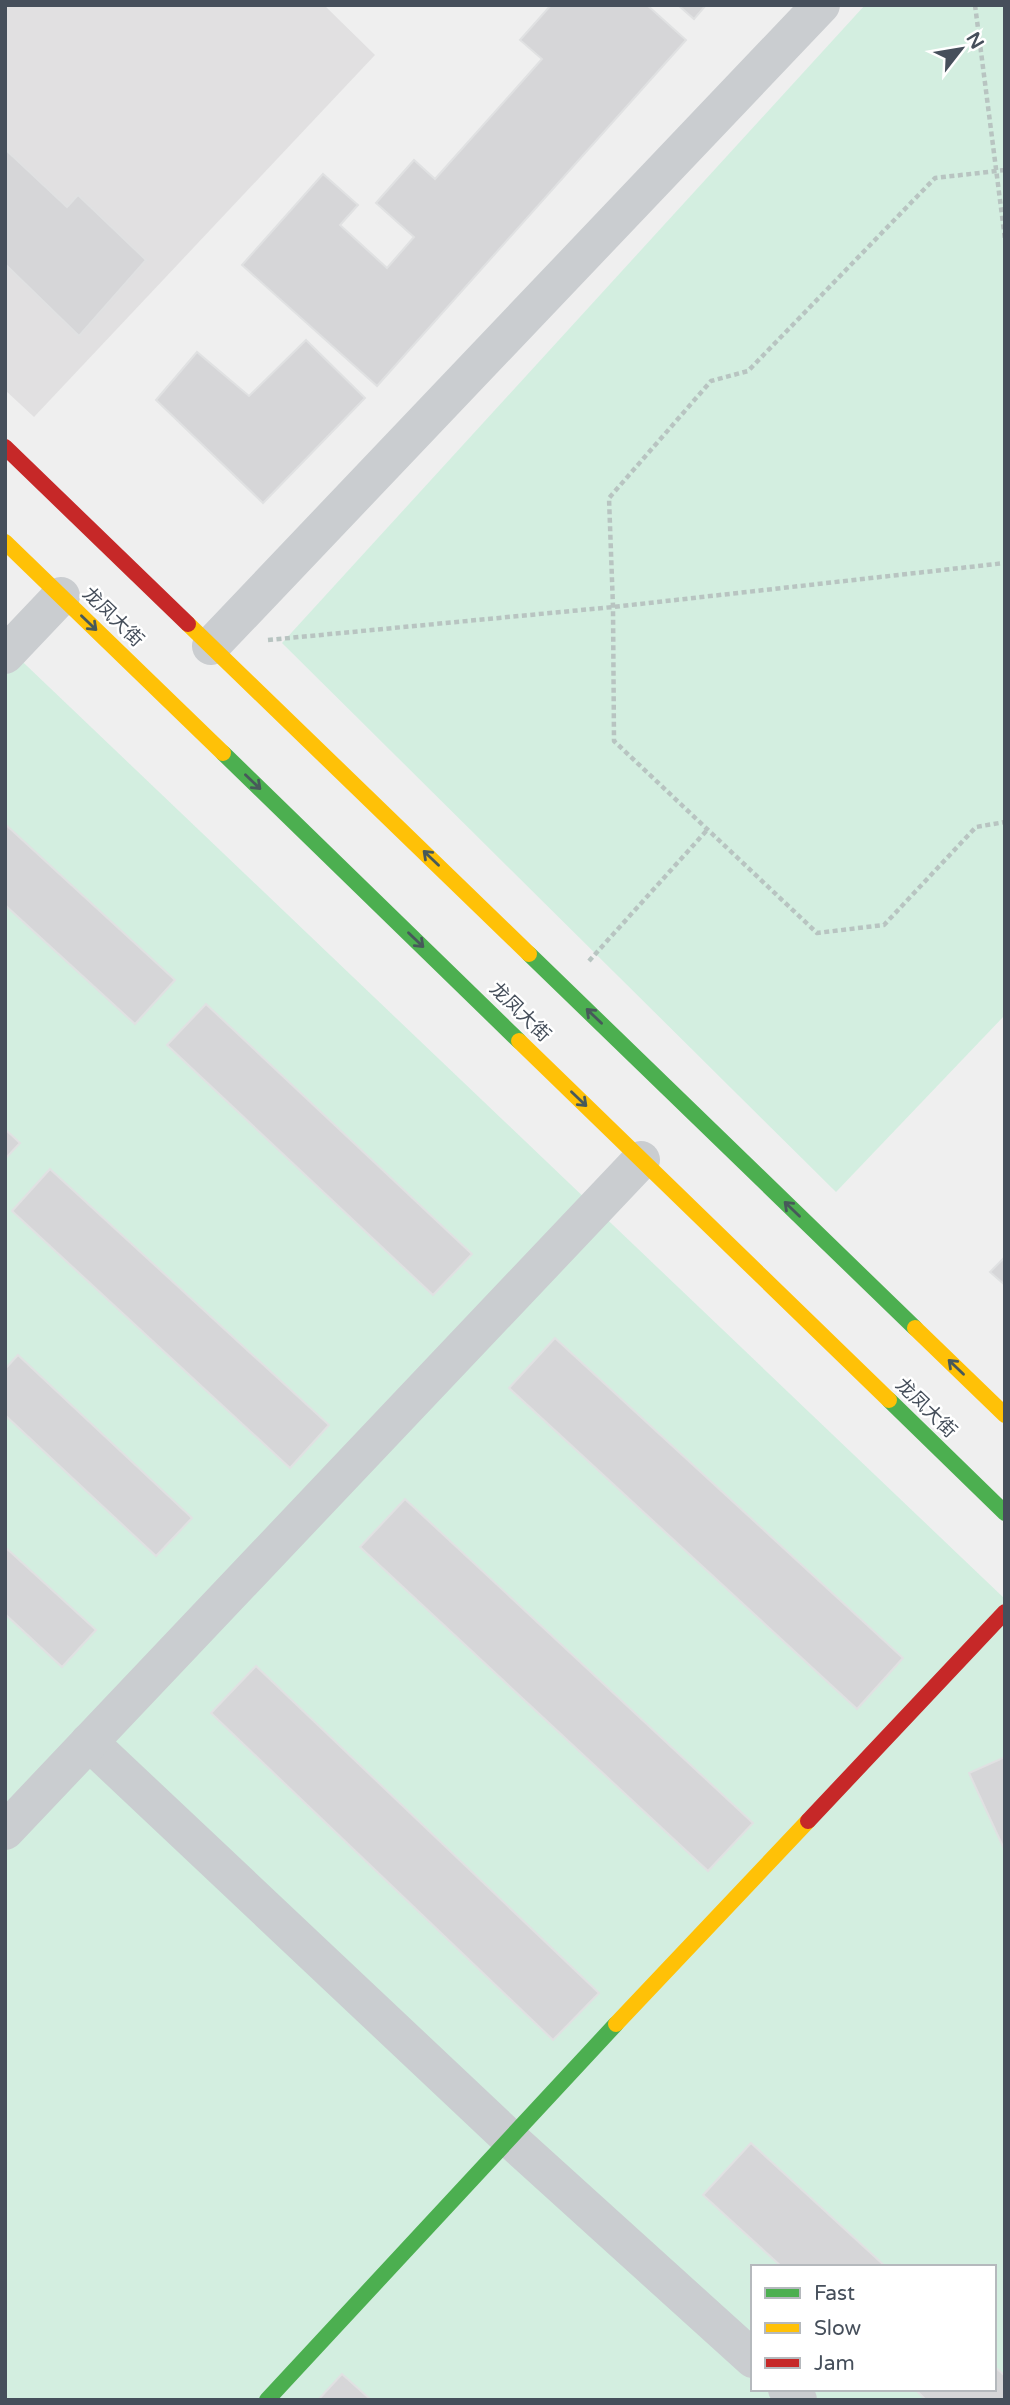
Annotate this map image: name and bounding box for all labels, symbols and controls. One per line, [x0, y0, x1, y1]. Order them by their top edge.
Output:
north arrow [926, 14, 996, 84]
text: N [961, 29, 988, 53]
street label: 龙凤大街 [78, 583, 148, 651]
one-way arrow [81, 615, 98, 632]
one-way arrow [244, 773, 261, 790]
one-way arrow [422, 850, 439, 867]
one-way arrow [407, 932, 424, 949]
street label: 龙凤大街 [485, 978, 555, 1046]
one-way arrow [586, 1008, 603, 1025]
one-way arrow [570, 1090, 587, 1107]
one-way arrow [784, 1200, 801, 1217]
one-way arrow [948, 1359, 965, 1376]
street label: 龙凤大街 [891, 1374, 961, 1442]
legend [751, 2265, 996, 2391]
text: Fast [814, 2281, 855, 2306]
text: Slow [814, 2316, 862, 2341]
text: Jam [814, 2351, 855, 2376]

